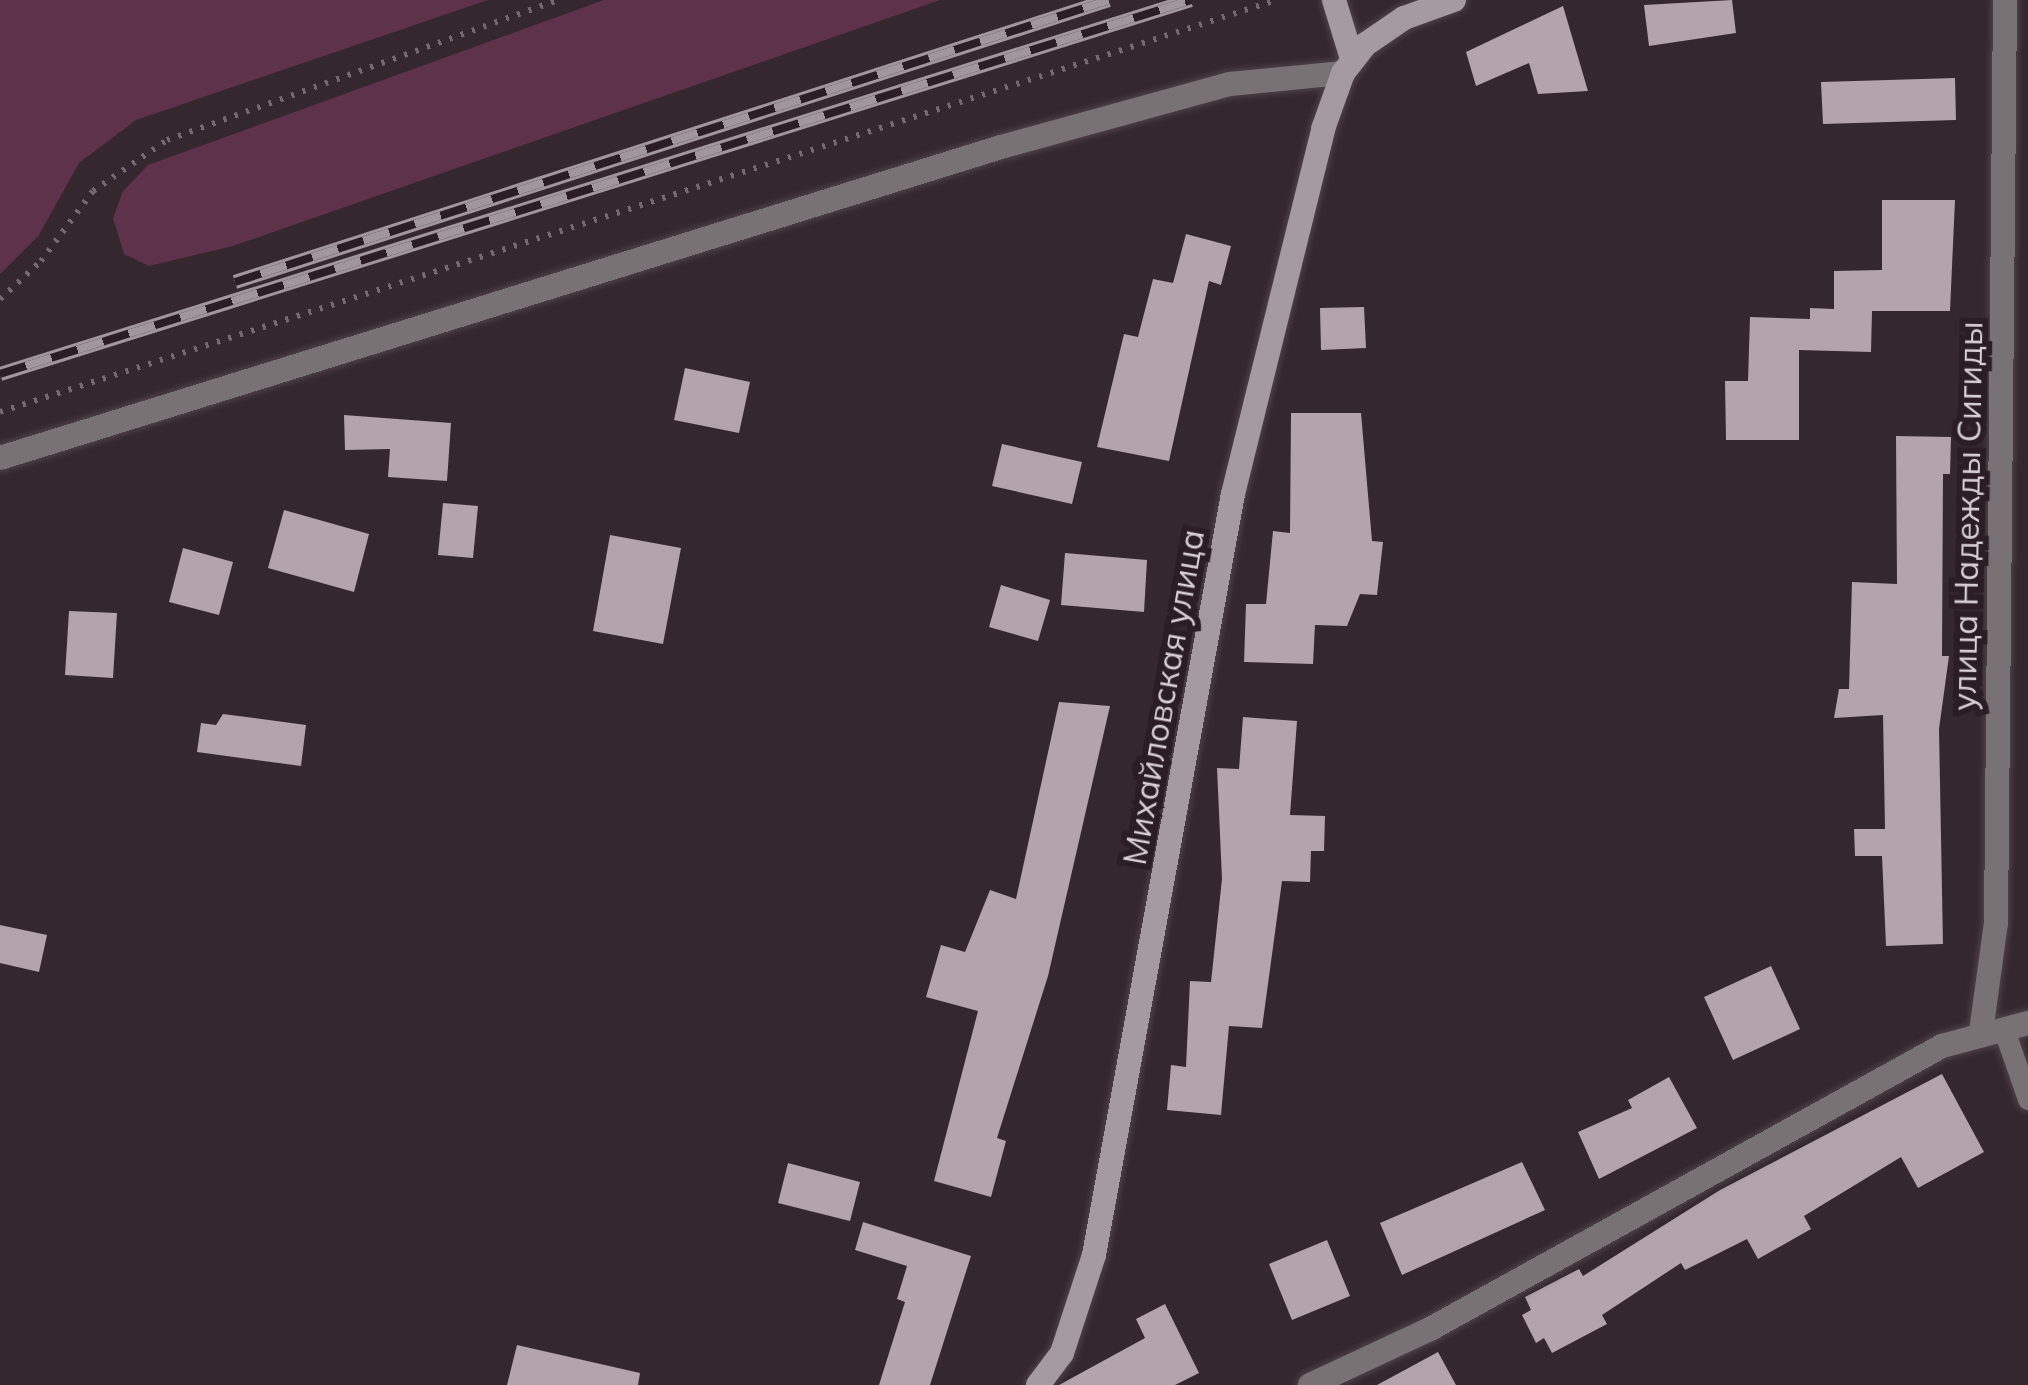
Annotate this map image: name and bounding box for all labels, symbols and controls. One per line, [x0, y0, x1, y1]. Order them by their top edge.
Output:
street label: улица Надежды Сигиды [1944, 321, 1990, 711]
street label: Михайловская улица [1114, 526, 1212, 868]

